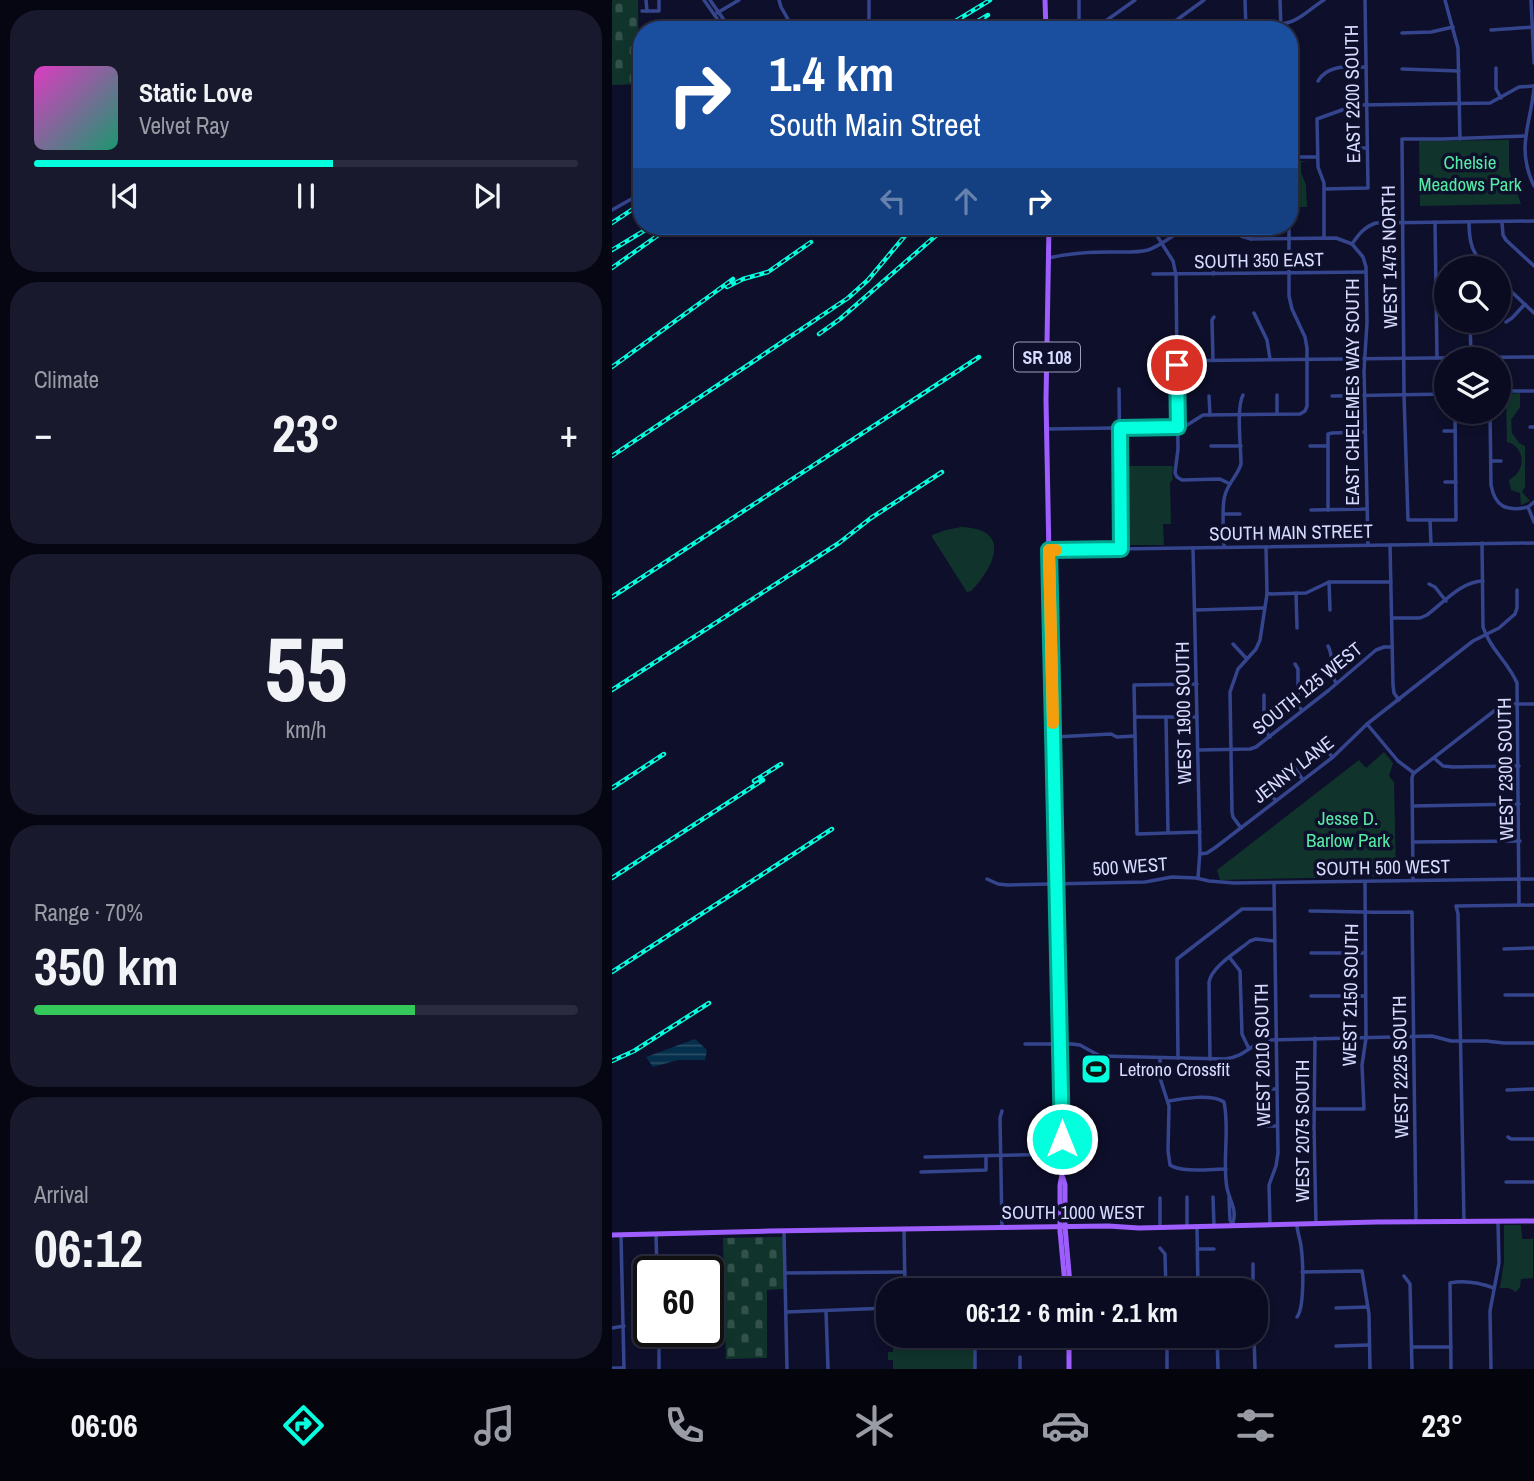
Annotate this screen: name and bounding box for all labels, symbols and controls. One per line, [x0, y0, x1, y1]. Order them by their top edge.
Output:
street label: EAST 2200 SOUTH [1338, 25, 1366, 163]
text: 1.4 km [769, 40, 894, 106]
icon: right [654, 49, 745, 140]
text: Static Love [139, 75, 253, 110]
text: South Main Street [769, 103, 981, 146]
text: Velvet Ray [139, 110, 229, 141]
park label: Chelsie Meadows Park [1418, 149, 1522, 197]
icon: previous [106, 177, 144, 215]
icon: pause [287, 177, 325, 215]
icon: next [468, 177, 506, 215]
icon: left [874, 182, 912, 220]
icon: ahead [947, 182, 985, 220]
icon: right [1020, 182, 1058, 220]
street label: WEST 1475 NORTH [1375, 185, 1403, 329]
street label: SOUTH 350 EAST [1194, 246, 1325, 274]
map controls [1434, 256, 1511, 424]
button: search [1434, 256, 1511, 333]
street label: EAST CHELEMES WAY SOUTH [1339, 278, 1365, 506]
pin [1147, 335, 1207, 395]
road number: SR 108 [1014, 342, 1080, 372]
icon: arrive [1158, 346, 1196, 384]
button: layers [1434, 347, 1511, 424]
text: Climate [34, 364, 99, 395]
text: 23° [272, 398, 340, 468]
text: − [34, 408, 52, 459]
text: + [560, 408, 578, 459]
street label: SOUTH MAIN STREET [1209, 518, 1373, 546]
text: 55 [265, 607, 348, 729]
street label: SOUTH 125 WEST [1247, 635, 1368, 740]
street label: WEST 1900 SOUTH [1169, 641, 1197, 785]
street label: WEST 2300 SOUTH [1491, 697, 1519, 841]
text: km/h [286, 714, 326, 745]
street label: JENNY LANE [1247, 729, 1339, 809]
park label: Jesse D. Barlow Park [1306, 805, 1390, 853]
street label: 500 WEST [1092, 850, 1169, 882]
street label: SOUTH 500 WEST [1316, 853, 1451, 881]
text: Range · 70% [34, 897, 143, 928]
street label: WEST 2150 SOUTH [1336, 923, 1364, 1067]
text: 350 km [34, 931, 179, 1001]
street label: WEST 2010 SOUTH [1248, 983, 1276, 1127]
street label: WEST 2225 SOUTH [1386, 995, 1414, 1139]
sports icon: Letrono Crossfit [1079, 1052, 1113, 1086]
place label: Letrono Crossfit [1119, 1056, 1231, 1082]
street label: WEST 2075 SOUTH [1289, 1060, 1315, 1202]
position arrow [1025, 1102, 1099, 1176]
text: Arrival [34, 1179, 89, 1210]
street label: SOUTH 1000 WEST [1002, 1199, 1145, 1225]
text: 06:12 [34, 1213, 143, 1283]
speed limit sign: 60 [633, 1256, 724, 1347]
text: 06:12 · 6 min · 2.1 km [966, 1295, 1178, 1330]
icon: directions [279, 1401, 328, 1450]
icon: music [470, 1401, 519, 1450]
icon: phone [660, 1401, 709, 1450]
icon: climate [850, 1401, 899, 1450]
icon: car [1041, 1401, 1090, 1450]
icon: filters [1231, 1401, 1280, 1450]
text: 06:06 [71, 1404, 138, 1447]
text: 23° [1421, 1404, 1463, 1447]

